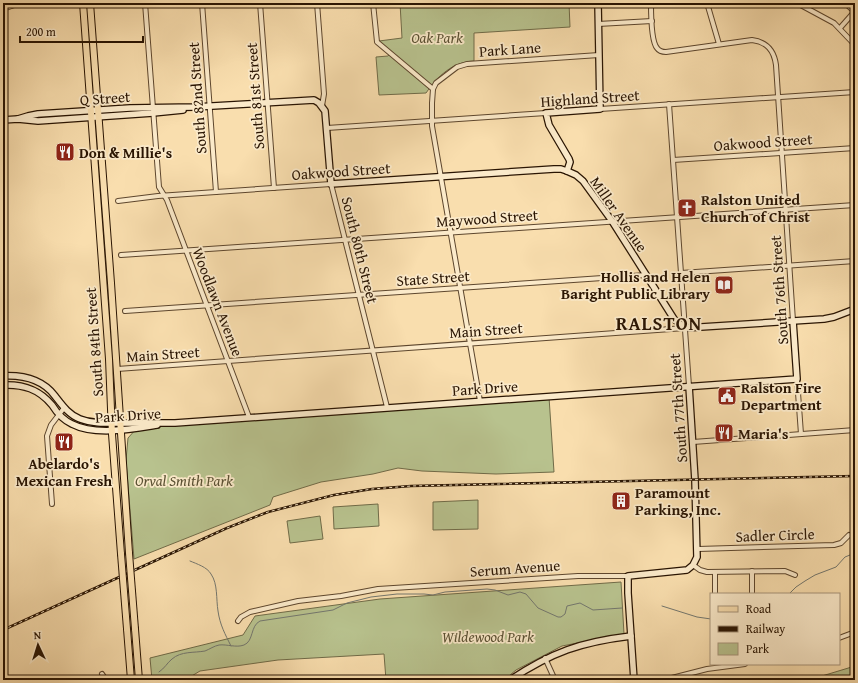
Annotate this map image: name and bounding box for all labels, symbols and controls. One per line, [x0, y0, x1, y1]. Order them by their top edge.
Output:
scale bar [20, 18, 143, 44]
text: 200 m [26, 23, 56, 40]
park label: Oak Park [411, 27, 463, 48]
street label: Park Lane [478, 36, 542, 62]
street label: South 82nd Street [183, 41, 211, 155]
street label: South 81st Street [241, 41, 269, 150]
street label: Highland Street [540, 84, 641, 112]
street label: Q Street [79, 86, 132, 110]
street label: Oakwood Street [713, 128, 814, 156]
restaurant icon: Don & Millie's [54, 141, 76, 163]
place label: Don & Millie's [79, 142, 172, 163]
street label: Oakwood Street [291, 157, 392, 185]
street label: Miller Avenue [585, 172, 653, 256]
place label: Ralston United Church of Christ [701, 189, 810, 227]
street label: South 80th Street [337, 194, 384, 306]
church icon: Ralston United Church of Christ [676, 197, 698, 219]
street label: Maywood Street [435, 204, 539, 232]
street label: South 76th Street [765, 234, 793, 345]
street label: Woodlawn Avenue [188, 245, 248, 359]
street label: State Street [396, 265, 471, 291]
place label: Hollis and Helen Baright Public Library [561, 266, 710, 304]
library icon: Hollis and Helen Baright Public Library [713, 274, 735, 296]
street label: South 84th Street [80, 286, 108, 397]
district label: RALSTON [616, 309, 702, 337]
street label: Main Street [449, 317, 524, 343]
street label: Main Street [126, 341, 201, 367]
street label: South 77th Street [664, 352, 692, 463]
street label: Park Drive [451, 375, 519, 401]
place label: Ralston Fire Department [741, 377, 822, 415]
public building icon: Ralston Fire Department [716, 385, 738, 407]
street label: Park Drive [94, 402, 162, 428]
restaurant icon: Maria's [713, 422, 735, 444]
place label: Maria's [738, 423, 788, 444]
restaurant icon: Abelardo's Mexican Fresh [53, 431, 75, 453]
place label: Abelardo's Mexican Fresh [16, 453, 112, 491]
park label: Orval Smith Park [135, 470, 233, 491]
place label: Paramount Parking, Inc. [635, 482, 721, 520]
building icon: Paramount Parking, Inc. [610, 490, 632, 512]
street label: Sadler Circle [735, 523, 815, 547]
street label: Serum Avenue [469, 554, 561, 582]
legend [710, 593, 840, 665]
text: Road [746, 600, 772, 617]
text: Railway [746, 620, 785, 637]
north arrow [18, 625, 58, 665]
park label: Wildewood Park [442, 626, 534, 647]
text: N [33, 627, 42, 643]
text: Park [746, 640, 770, 657]

